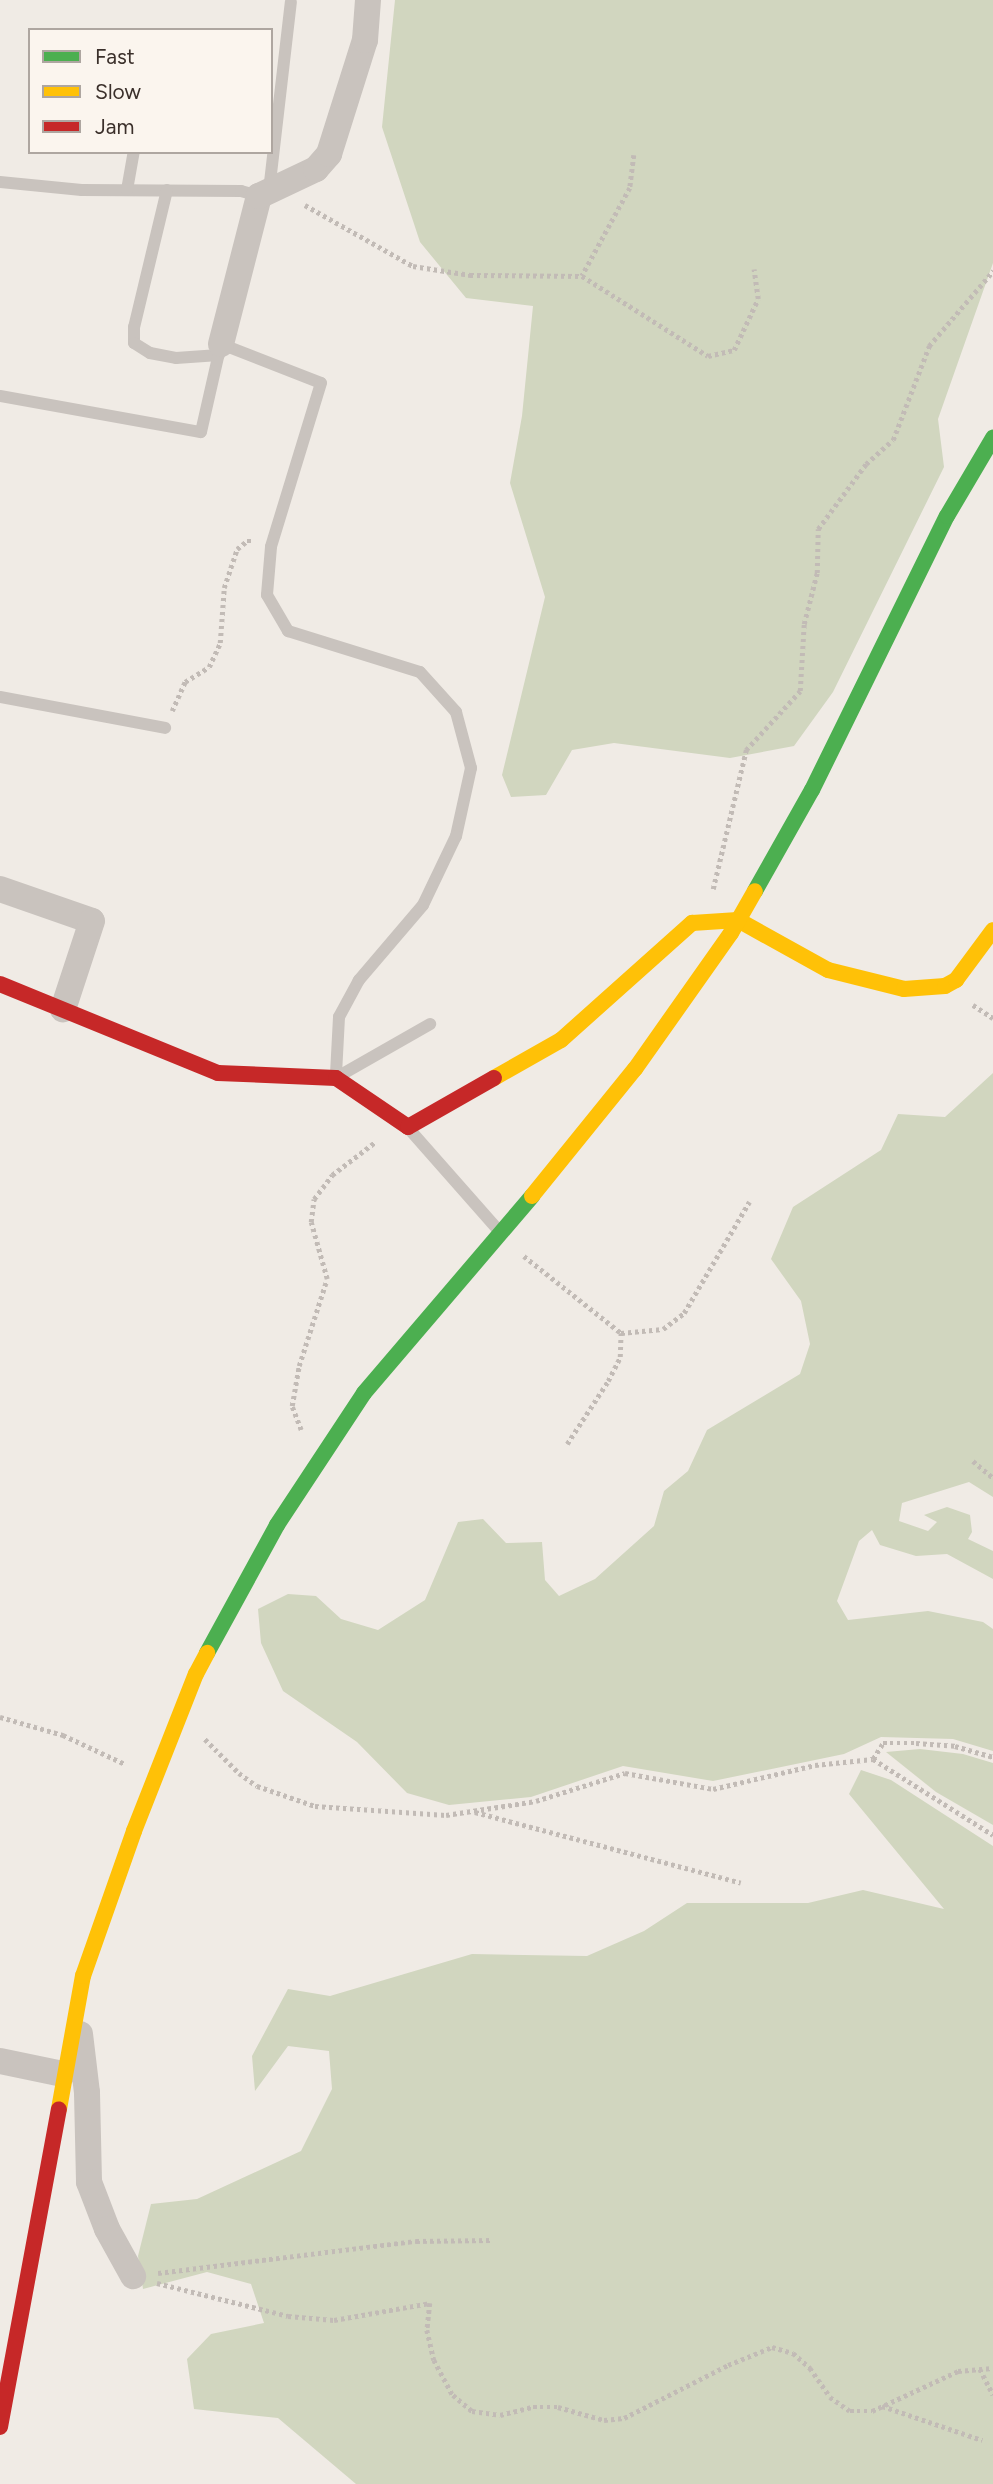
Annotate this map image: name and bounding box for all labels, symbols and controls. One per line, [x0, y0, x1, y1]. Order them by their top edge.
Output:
legend [28, 28, 273, 154]
text: Fast [95, 44, 135, 69]
text: Slow [95, 79, 141, 104]
text: Jam [95, 114, 134, 139]

